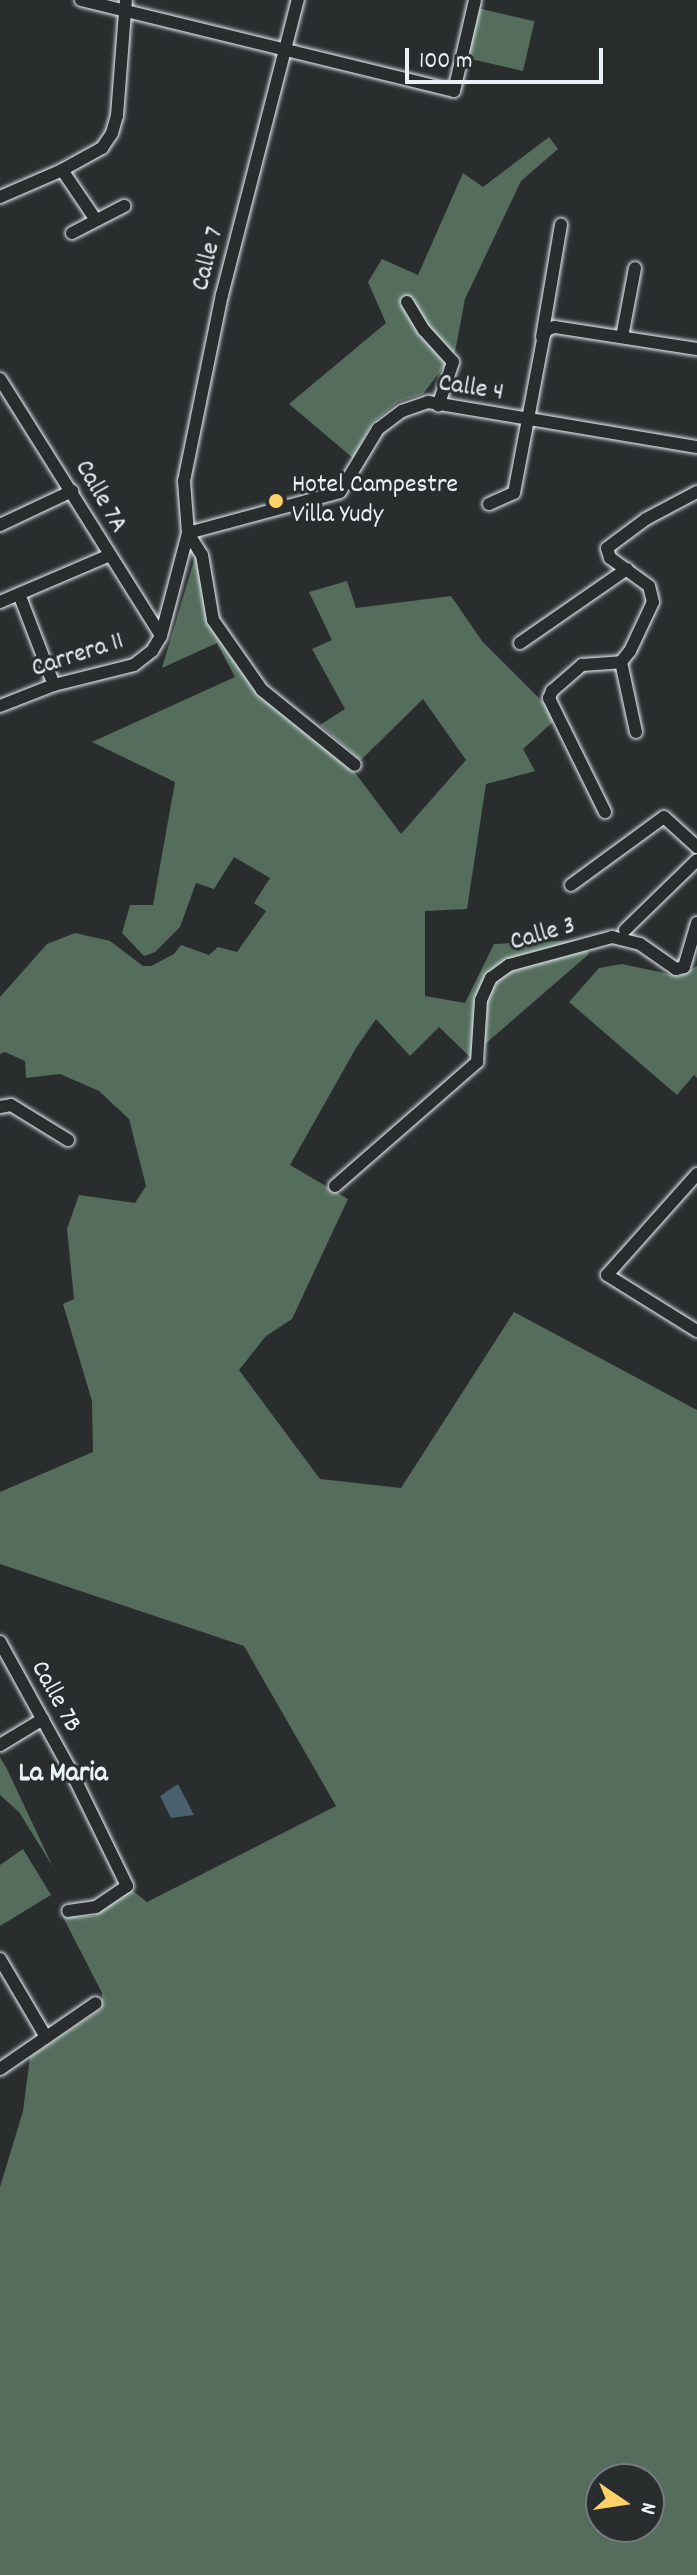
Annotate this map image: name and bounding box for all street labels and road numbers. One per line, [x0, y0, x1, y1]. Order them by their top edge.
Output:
street label: Calle 7 [186, 224, 232, 294]
street label: Calle 4 [436, 368, 506, 410]
street label: Calle 7A [67, 455, 133, 539]
street label: Carrera 11 [28, 626, 128, 686]
street label: Calle 3 [507, 911, 579, 959]
street label: Calle 7B [23, 1656, 87, 1738]

